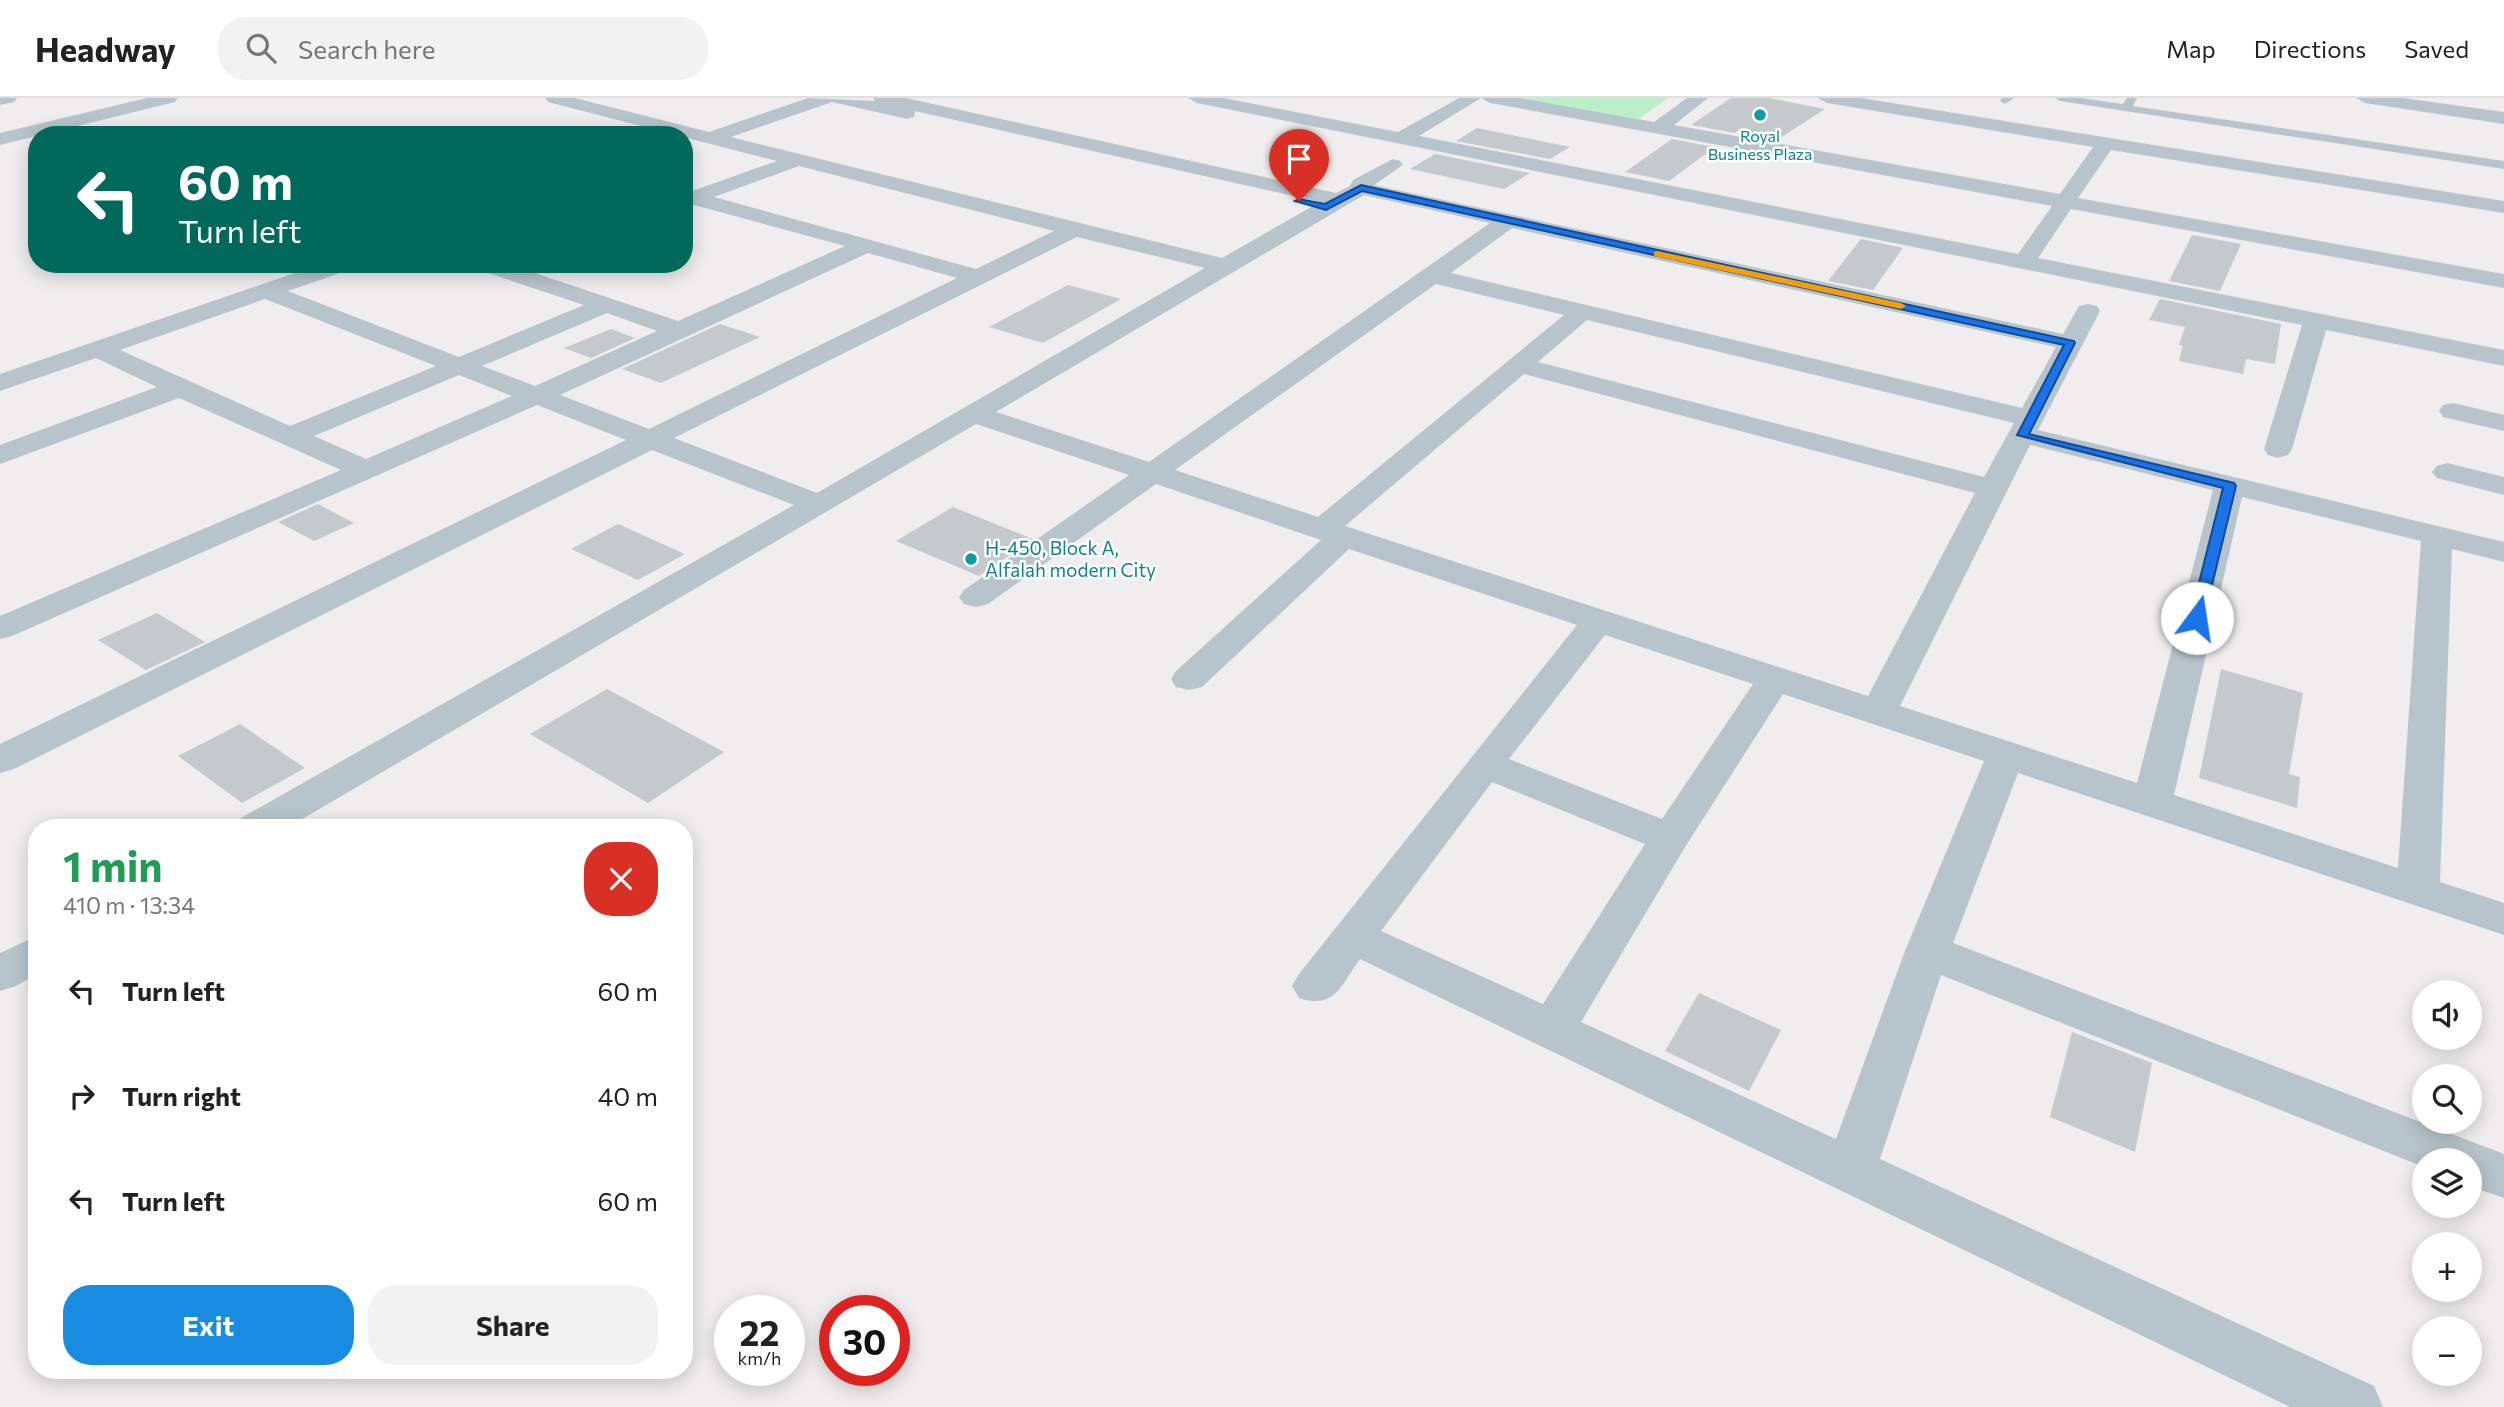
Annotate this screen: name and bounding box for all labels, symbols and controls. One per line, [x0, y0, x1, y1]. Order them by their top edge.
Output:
search box [218, 17, 708, 80]
text: Headway [35, 28, 176, 69]
icon: search [242, 29, 280, 67]
text: Search here [298, 33, 436, 64]
text: Map [2166, 34, 2216, 63]
text: Directions [2254, 34, 2366, 63]
text: Saved [2404, 34, 2469, 63]
marker: Royal Business Plaza [1752, 107, 1768, 123]
place label: Royal Business Plaza [1708, 126, 1812, 163]
pin [1269, 129, 1329, 201]
icon: arrive [1280, 140, 1318, 178]
text: 60 m [178, 150, 293, 210]
icon: left [63, 154, 154, 245]
text: Turn left [178, 210, 302, 250]
place label: H-450, Block A, Alfalah modern City [985, 536, 1156, 581]
marker: H-450, Block A, Alfalah modern City [963, 551, 979, 567]
position arrow [2160, 581, 2234, 655]
text: 1 min [63, 839, 163, 891]
button: close [584, 842, 658, 916]
text: 410 m · 13:34 [63, 891, 195, 919]
icon: left [63, 972, 101, 1010]
text: Turn left [122, 975, 225, 1006]
text: 60 m [598, 975, 658, 1006]
map controls [2412, 980, 2482, 1386]
button: sound [2412, 980, 2482, 1050]
button: search [2412, 1064, 2482, 1134]
icon: right [63, 1077, 101, 1115]
text: Turn right [122, 1080, 241, 1111]
text: 40 m [598, 1080, 658, 1111]
button: layers [2412, 1148, 2482, 1218]
icon: left [63, 1182, 101, 1220]
text: Turn left [122, 1185, 225, 1216]
text: 60 m [598, 1185, 658, 1216]
button: + [2412, 1232, 2482, 1302]
button: Exit [63, 1285, 354, 1365]
button: Share [368, 1285, 658, 1365]
speed limit sign: 30 [819, 1295, 910, 1386]
text: 22 [740, 1310, 779, 1353]
button: − [2412, 1316, 2482, 1386]
text: km/h [738, 1347, 781, 1369]

